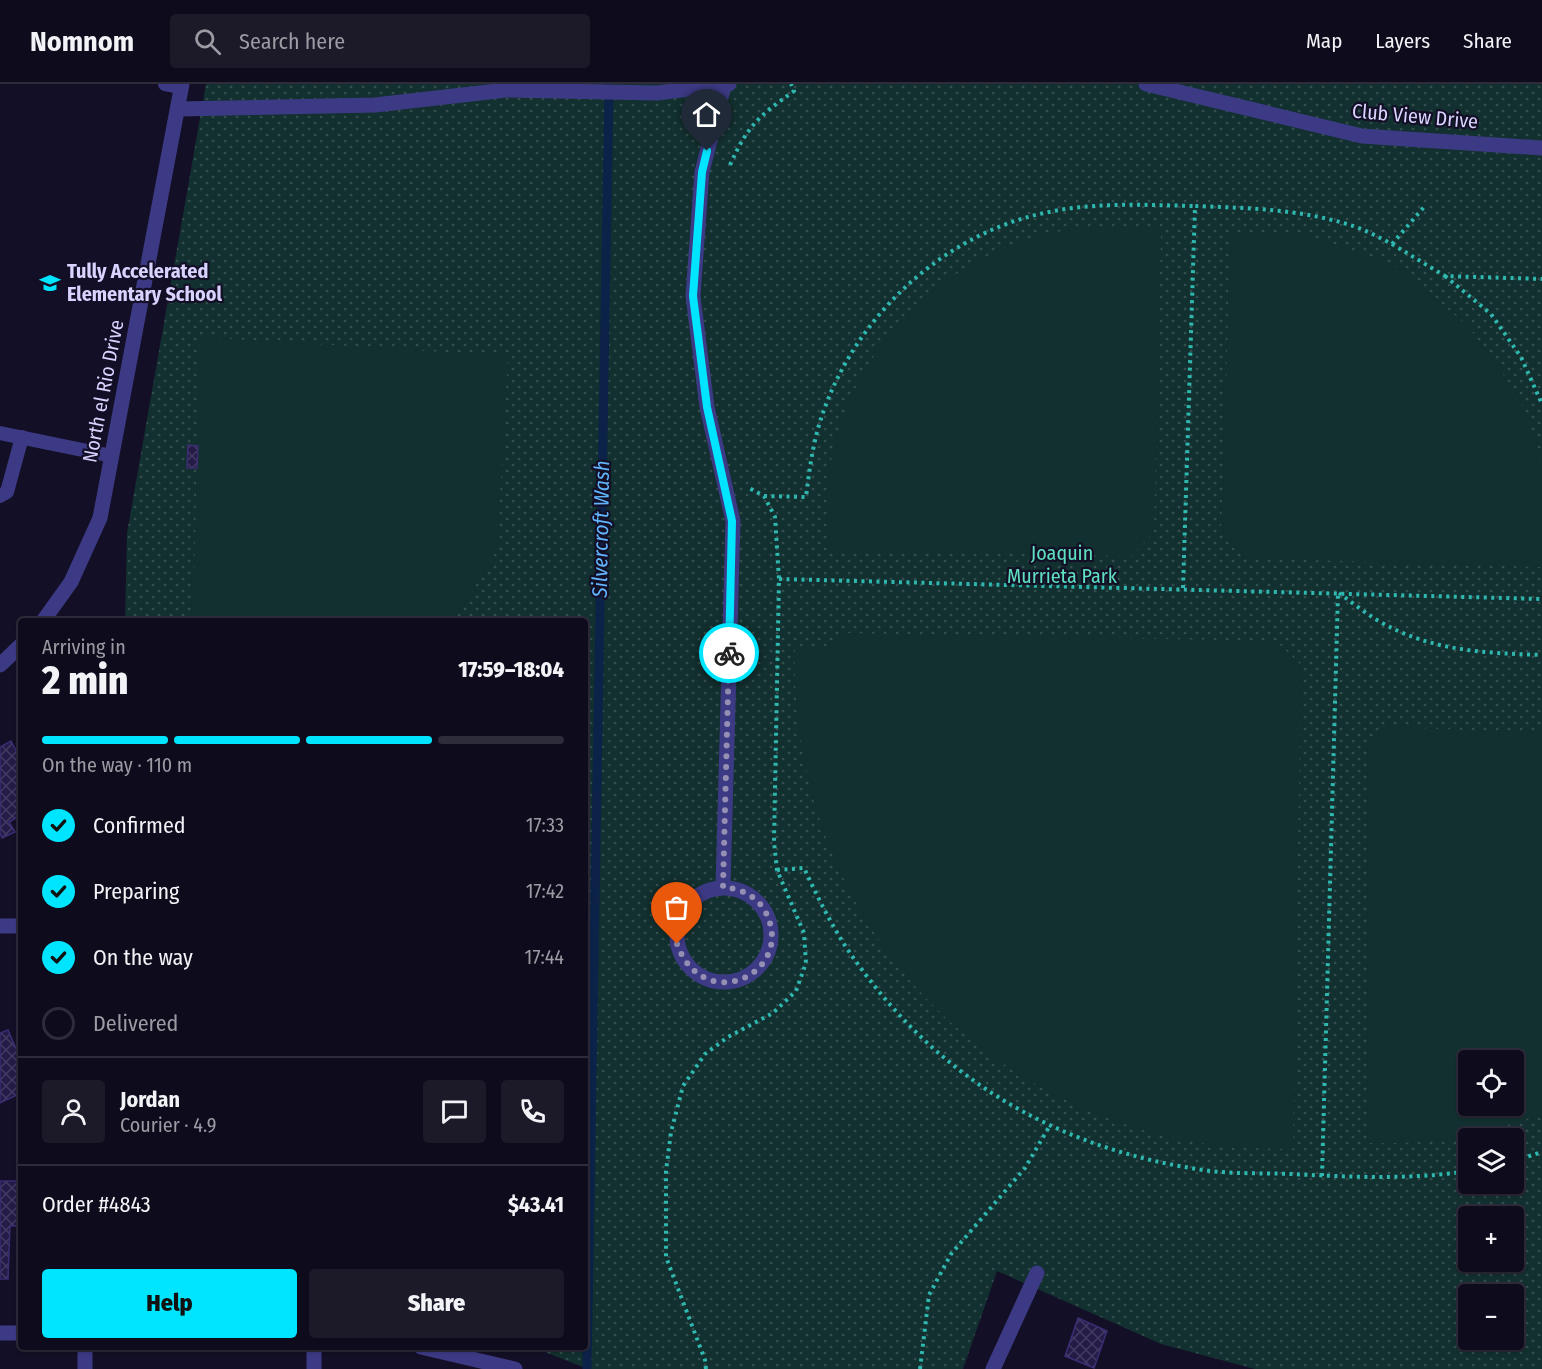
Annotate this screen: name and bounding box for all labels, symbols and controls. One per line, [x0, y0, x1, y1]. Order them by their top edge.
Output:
search box [170, 14, 590, 68]
text: Nomnom [30, 25, 134, 58]
icon: search [191, 25, 224, 58]
text: Search here [239, 28, 345, 55]
text: Map [1306, 28, 1342, 54]
text: Layers [1375, 28, 1430, 54]
text: Share [1463, 28, 1512, 54]
pin [681, 89, 732, 151]
icon: home [690, 98, 723, 131]
street label: Club View Drive [1351, 99, 1479, 133]
place label: Tully Accelerated Elementary School [67, 259, 222, 306]
school or university icon: Tully Accelerated Elementary School [38, 271, 62, 295]
street label: North el Rio Drive [77, 318, 129, 464]
water label: Silvercroft Wash [587, 460, 615, 599]
park label: Joaquin Murrieta Park [1007, 541, 1118, 588]
courier [699, 623, 759, 683]
text: Arriving in [42, 635, 126, 659]
icon: bike [713, 637, 746, 670]
text: 17:59–18:04 [458, 656, 564, 683]
text: 2 min [42, 658, 128, 704]
text: On the way · 110 m [42, 753, 192, 777]
icon: check [42, 809, 75, 842]
text: Confirmed [93, 812, 186, 839]
text: 17:33 [526, 813, 564, 837]
icon: check [42, 875, 75, 908]
text: Preparing [93, 878, 179, 905]
text: 17:42 [526, 879, 564, 903]
pin [651, 882, 702, 944]
icon: bag [660, 891, 693, 924]
icon: check [42, 941, 75, 974]
text: On the way [93, 944, 193, 971]
text: 17:44 [525, 945, 564, 969]
text: Delivered [93, 1010, 178, 1037]
map controls [1458, 1050, 1524, 1350]
button: locate [1458, 1050, 1524, 1116]
button: person [42, 1080, 105, 1143]
button: chat [423, 1080, 486, 1143]
button: phone [501, 1080, 564, 1143]
text: Jordan [120, 1086, 180, 1113]
text: Courier · 4.9 [120, 1113, 216, 1137]
button: layers [1458, 1128, 1524, 1194]
text: Order #4843 [42, 1191, 151, 1218]
text: $43.41 [508, 1191, 564, 1218]
button: + [1458, 1206, 1524, 1272]
button: Help [42, 1269, 297, 1338]
button: Share [309, 1269, 564, 1338]
button: − [1458, 1284, 1524, 1350]

